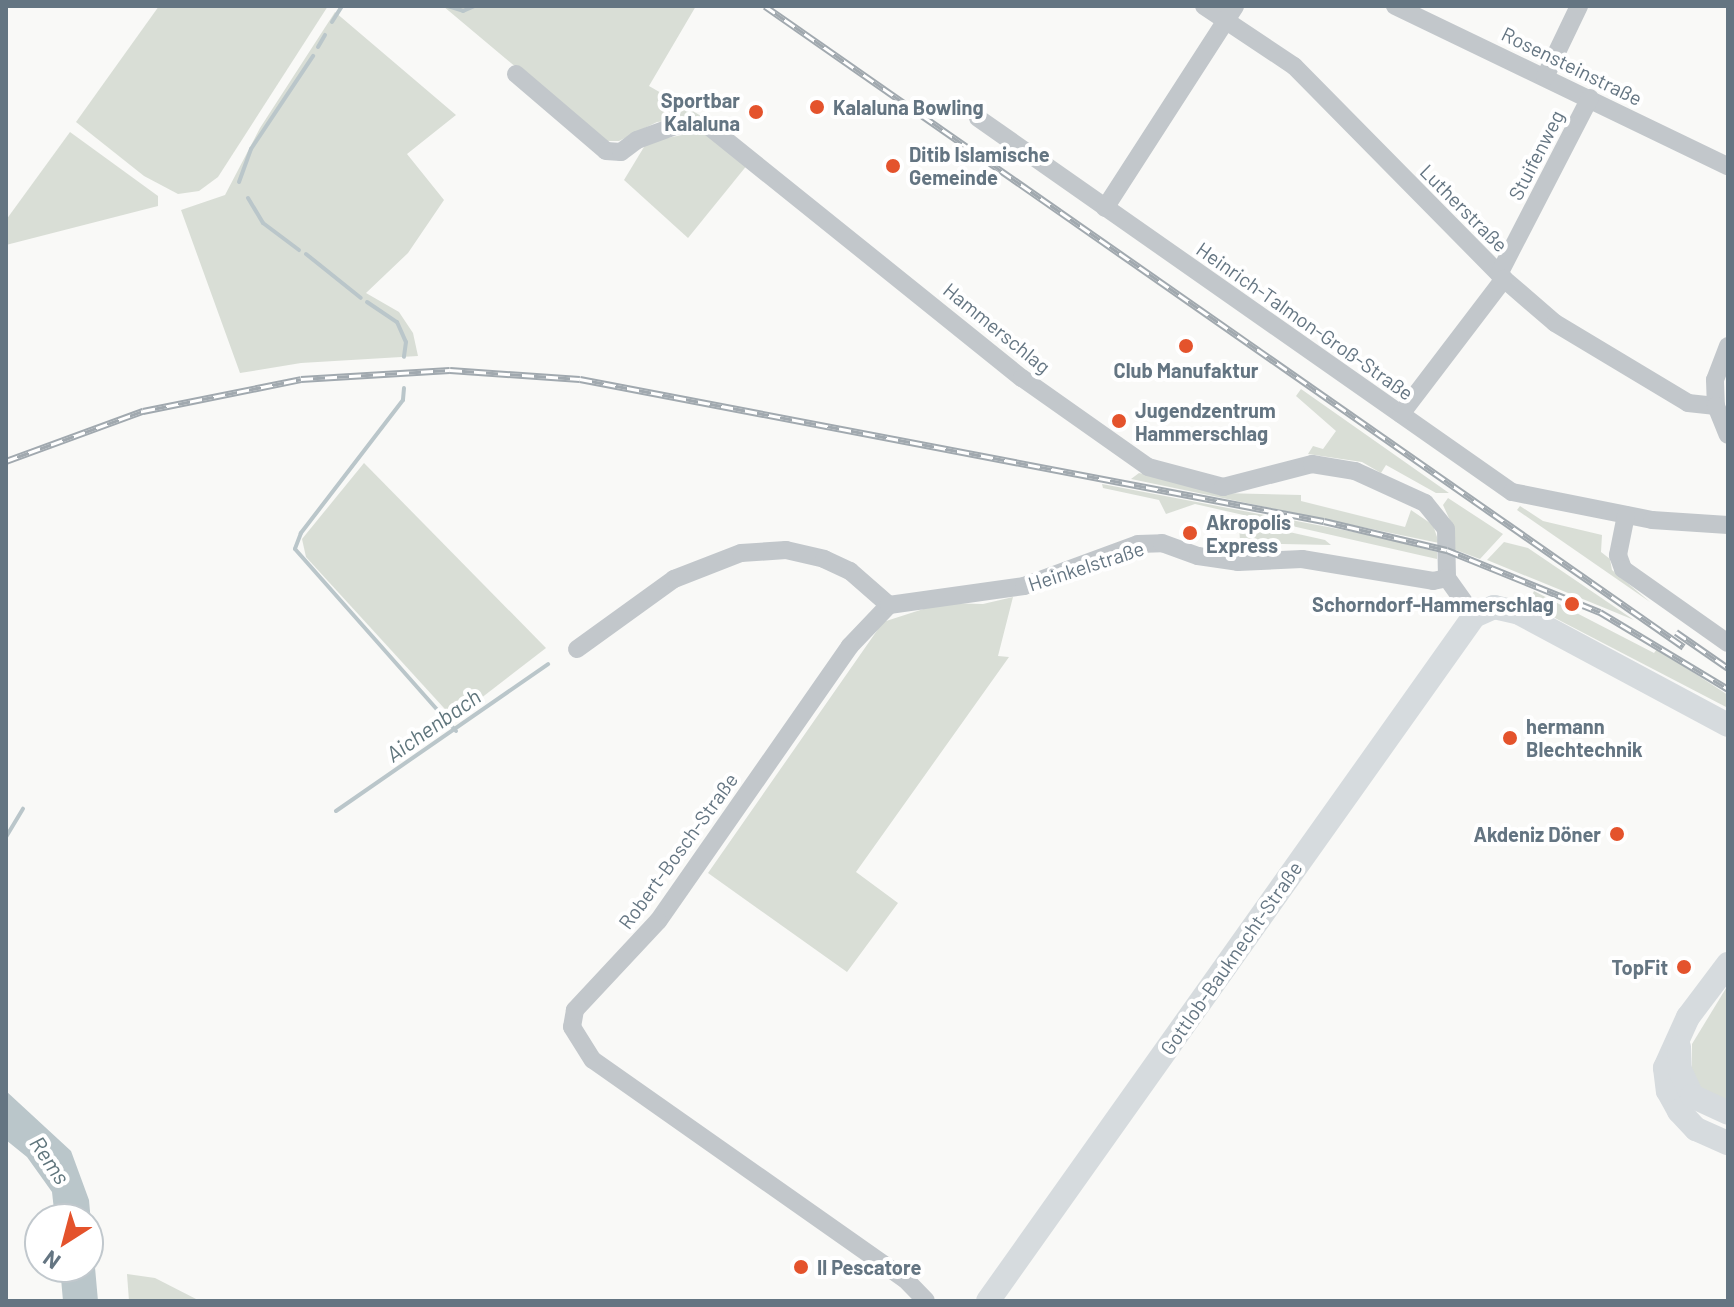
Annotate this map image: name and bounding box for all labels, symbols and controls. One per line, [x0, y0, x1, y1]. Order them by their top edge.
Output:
street label: Rosensteinstraße [1498, 22, 1646, 110]
place label: Sportbar Kalaluna [661, 88, 740, 135]
place label: Kalaluna Bowling [833, 95, 983, 119]
marker: Kalaluna Bowling [808, 98, 826, 116]
marker: Sportbar Kalaluna [747, 103, 765, 121]
street label: Stuifenweg [1503, 106, 1569, 204]
place label: Ditib Islamische Gemeinde [909, 142, 1050, 189]
marker: Ditib Islamische Gemeinde [884, 157, 902, 175]
street label: Lutherstraße [1415, 159, 1513, 257]
street label: Heinrich-Talmon-Groß-Straße [1192, 237, 1418, 405]
street label: Hammerschlag [939, 278, 1055, 378]
marker: Club Manufaktur [1177, 337, 1195, 355]
place label: Club Manufaktur [1114, 358, 1258, 382]
place label: Jugendzentrum Hammerschlag [1135, 398, 1276, 445]
marker: Jugendzentrum Hammerschlag [1110, 412, 1128, 430]
place label: Akropolis Express [1206, 510, 1291, 557]
marker: Akropolis Express [1181, 524, 1199, 542]
street label: Heinkelstraße [1025, 536, 1147, 596]
place label: Schorndorf-Hammerschlag [1312, 592, 1554, 616]
marker: Schorndorf-Hammerschlag [1561, 593, 1583, 615]
water label: Aichenbach [381, 683, 485, 767]
place label: hermann Blechtechnik [1526, 714, 1643, 761]
marker: hermann Blechtechnik [1501, 729, 1519, 747]
street label: Robert-Bosch-Straße [613, 768, 743, 934]
place label: Akdeniz Döner [1474, 822, 1601, 846]
marker: Akdeniz Döner [1608, 825, 1626, 843]
street label: Gottlob-Bauknecht-Straße [1155, 857, 1307, 1059]
place label: TopFit [1612, 955, 1668, 979]
marker: TopFit [1675, 958, 1693, 976]
water label: Rems [24, 1131, 76, 1189]
north arrow [24, 1203, 104, 1283]
text: N [38, 1246, 65, 1276]
place label: Il Pescatore [817, 1255, 921, 1279]
marker: Il Pescatore [792, 1258, 810, 1276]

